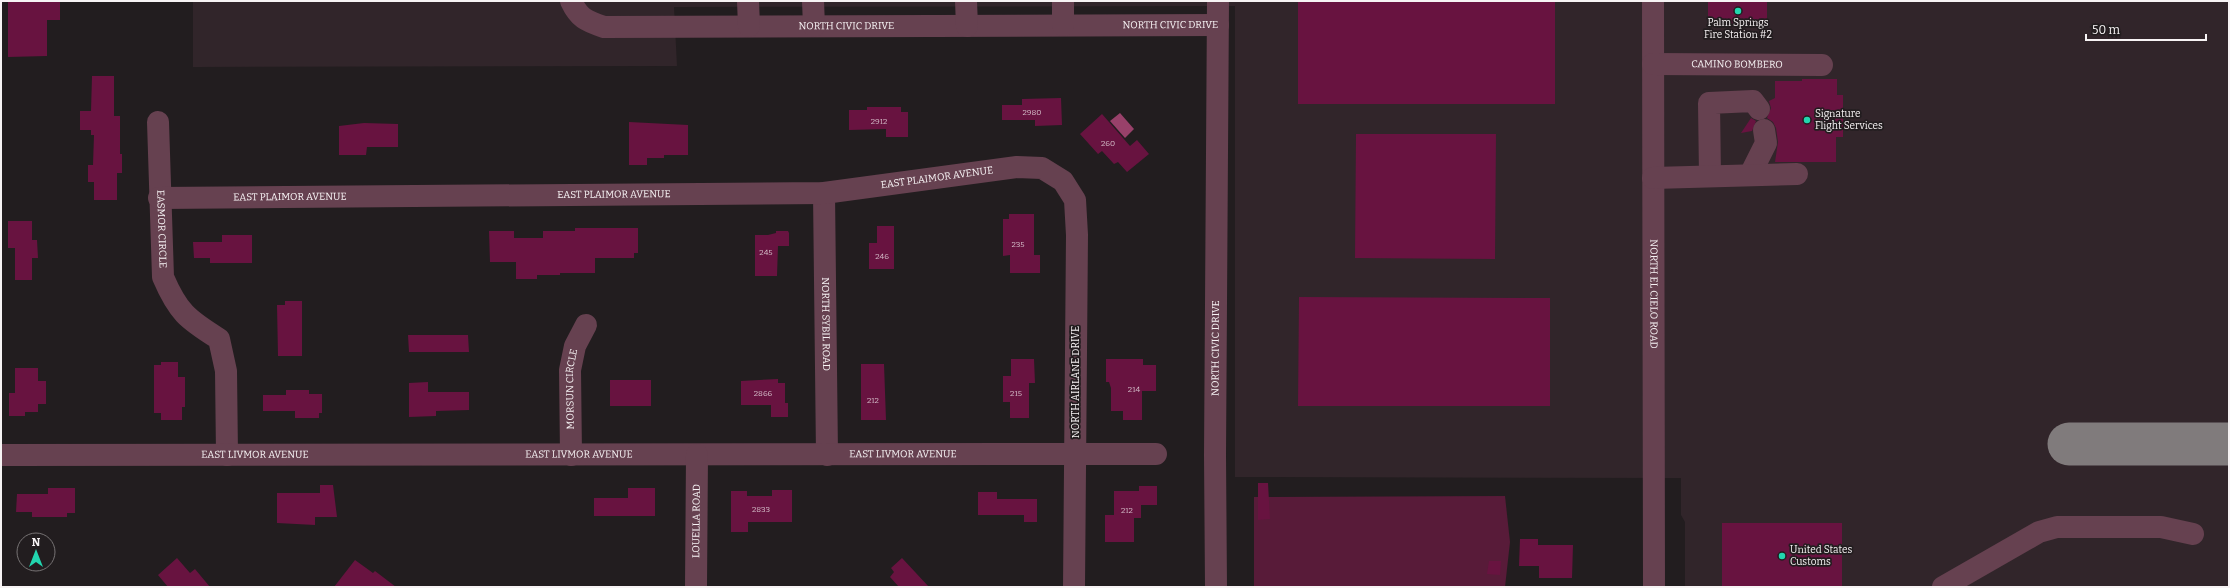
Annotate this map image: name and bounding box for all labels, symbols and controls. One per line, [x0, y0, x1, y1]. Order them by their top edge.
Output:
marker: Palm Springs Fire Station #2 [1733, 6, 1743, 16]
scale bar [2086, 16, 2206, 42]
place label: Palm Springs Fire Station #2 [1704, 17, 1772, 41]
street label: NORTH CIVIC DRIVE [1122, 19, 1218, 31]
street label: NORTH CIVIC DRIVE [798, 20, 894, 32]
text: 50 m [2092, 23, 2121, 37]
street label: CAMINO BOMBERO [1691, 58, 1783, 71]
house number: 2980 [1023, 108, 1041, 117]
place label: Signature Flight Services [1815, 108, 1883, 132]
marker: Signature Flight Services [1802, 115, 1812, 125]
house number: 2912 [871, 117, 887, 126]
house number: 260 [1101, 139, 1115, 148]
street label: EAST PLAIMOR AVENUE [880, 164, 994, 191]
street label: EAST PLAIMOR AVENUE [557, 188, 671, 201]
street label: EASMOR CIRCLE [154, 190, 169, 268]
street label: EAST PLAIMOR AVENUE [233, 191, 347, 203]
street label: NORTH EL CIELO ROAD [1647, 239, 1660, 349]
house number: 235 [1011, 240, 1025, 249]
house number: 245 [759, 248, 773, 257]
house number: 246 [875, 252, 889, 261]
street label: NORTH SYBIL ROAD [819, 277, 832, 371]
street label: NORTH CIVIC DRIVE [1209, 300, 1222, 396]
street label: NORTH AIRLANE DRIVE [1070, 326, 1082, 438]
street label: MORSUN CIRCLE [563, 348, 580, 430]
house number: 214 [1128, 385, 1140, 394]
house number: 2866 [754, 389, 773, 398]
house number: 215 [1010, 389, 1022, 398]
house number: 212 [867, 396, 879, 405]
street label: EAST LIVMOR AVENUE [525, 448, 633, 461]
street label: EAST LIVMOR AVENUE [849, 448, 957, 460]
street label: EAST LIVMOR AVENUE [201, 449, 309, 461]
street label: LOUELLA ROAD [690, 484, 703, 558]
house number: 2833 [752, 505, 770, 514]
house number: 212 [1121, 506, 1133, 515]
north arrow [16, 532, 56, 572]
text: N [32, 536, 41, 549]
place label: United States Customs [1790, 544, 1853, 568]
marker: United States Customs [1777, 551, 1787, 561]

